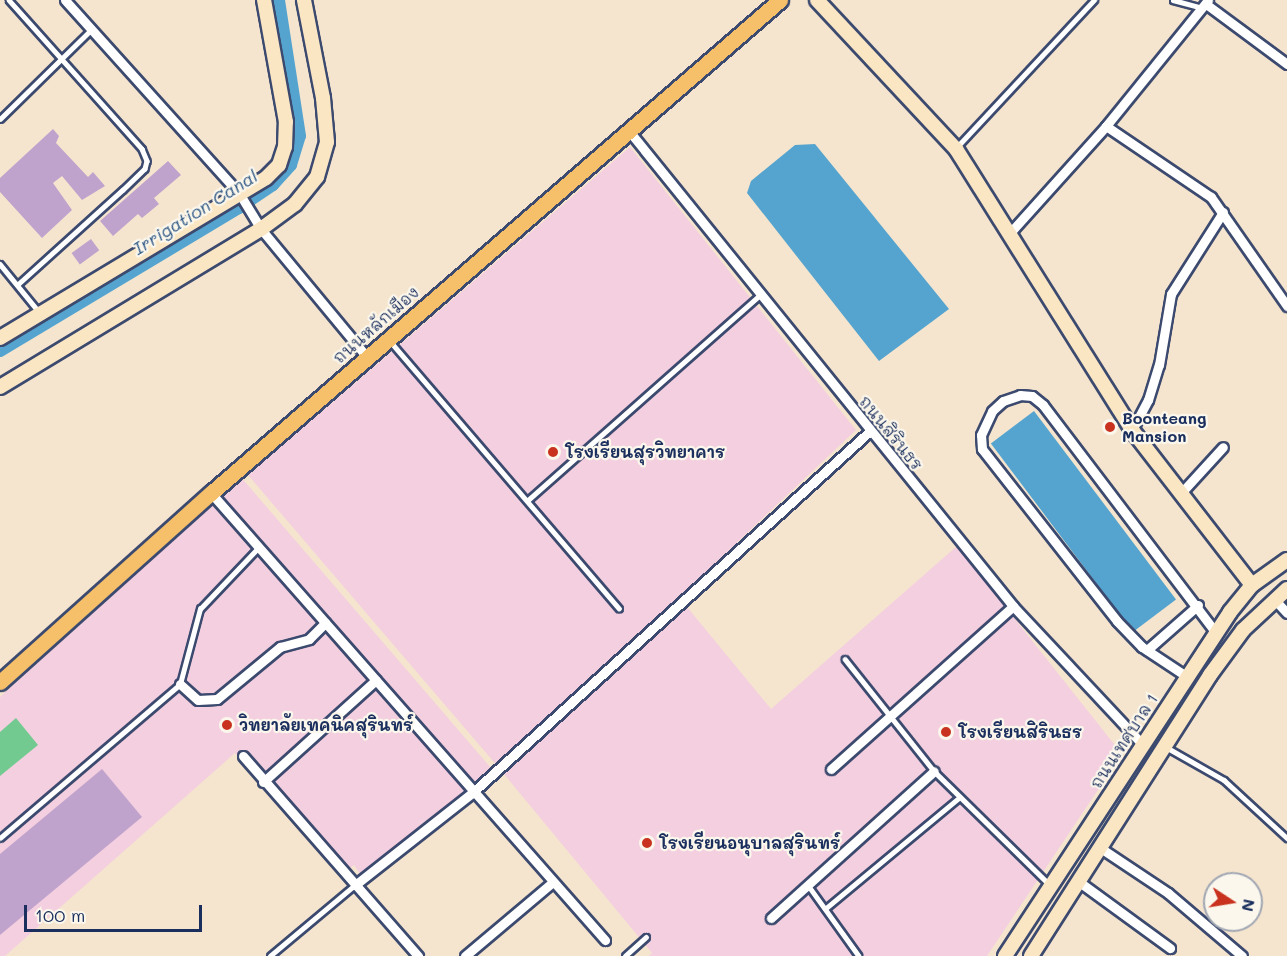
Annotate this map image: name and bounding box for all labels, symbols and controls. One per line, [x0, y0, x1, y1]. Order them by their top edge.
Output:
water label: Irrigation Canal [129, 165, 261, 259]
street label: ถนนหลักเมือง [329, 283, 423, 367]
street label: ถนนสิรินธร [855, 392, 927, 474]
place label: Boonteang Mansion [1122, 408, 1207, 446]
marker: Boonteang Mansion [1103, 420, 1117, 434]
place label: โรงเรียนสุรวิทยาคาร [565, 442, 725, 462]
marker: โรงเรียนสุรวิทยาคาร [546, 445, 560, 459]
street label: ถนนเทศบาล 1 [1086, 690, 1162, 792]
place label: วิทยาลัยเทคนิคสุรินทร์ [239, 715, 413, 735]
marker: วิทยาลัยเทคนิคสุรินทร์ [220, 718, 234, 732]
place label: โรงเรียนสิรินธร [958, 722, 1082, 742]
marker: โรงเรียนสิรินธร [939, 725, 953, 739]
place label: โรงเรียนอนุบาลสุรินทร์ [659, 833, 840, 853]
marker: โรงเรียนอนุบาลสุรินทร์ [640, 836, 654, 850]
north arrow [1203, 872, 1263, 932]
scale bar [27, 893, 206, 931]
text: N [1238, 897, 1261, 914]
text: 100 m [35, 903, 85, 927]

